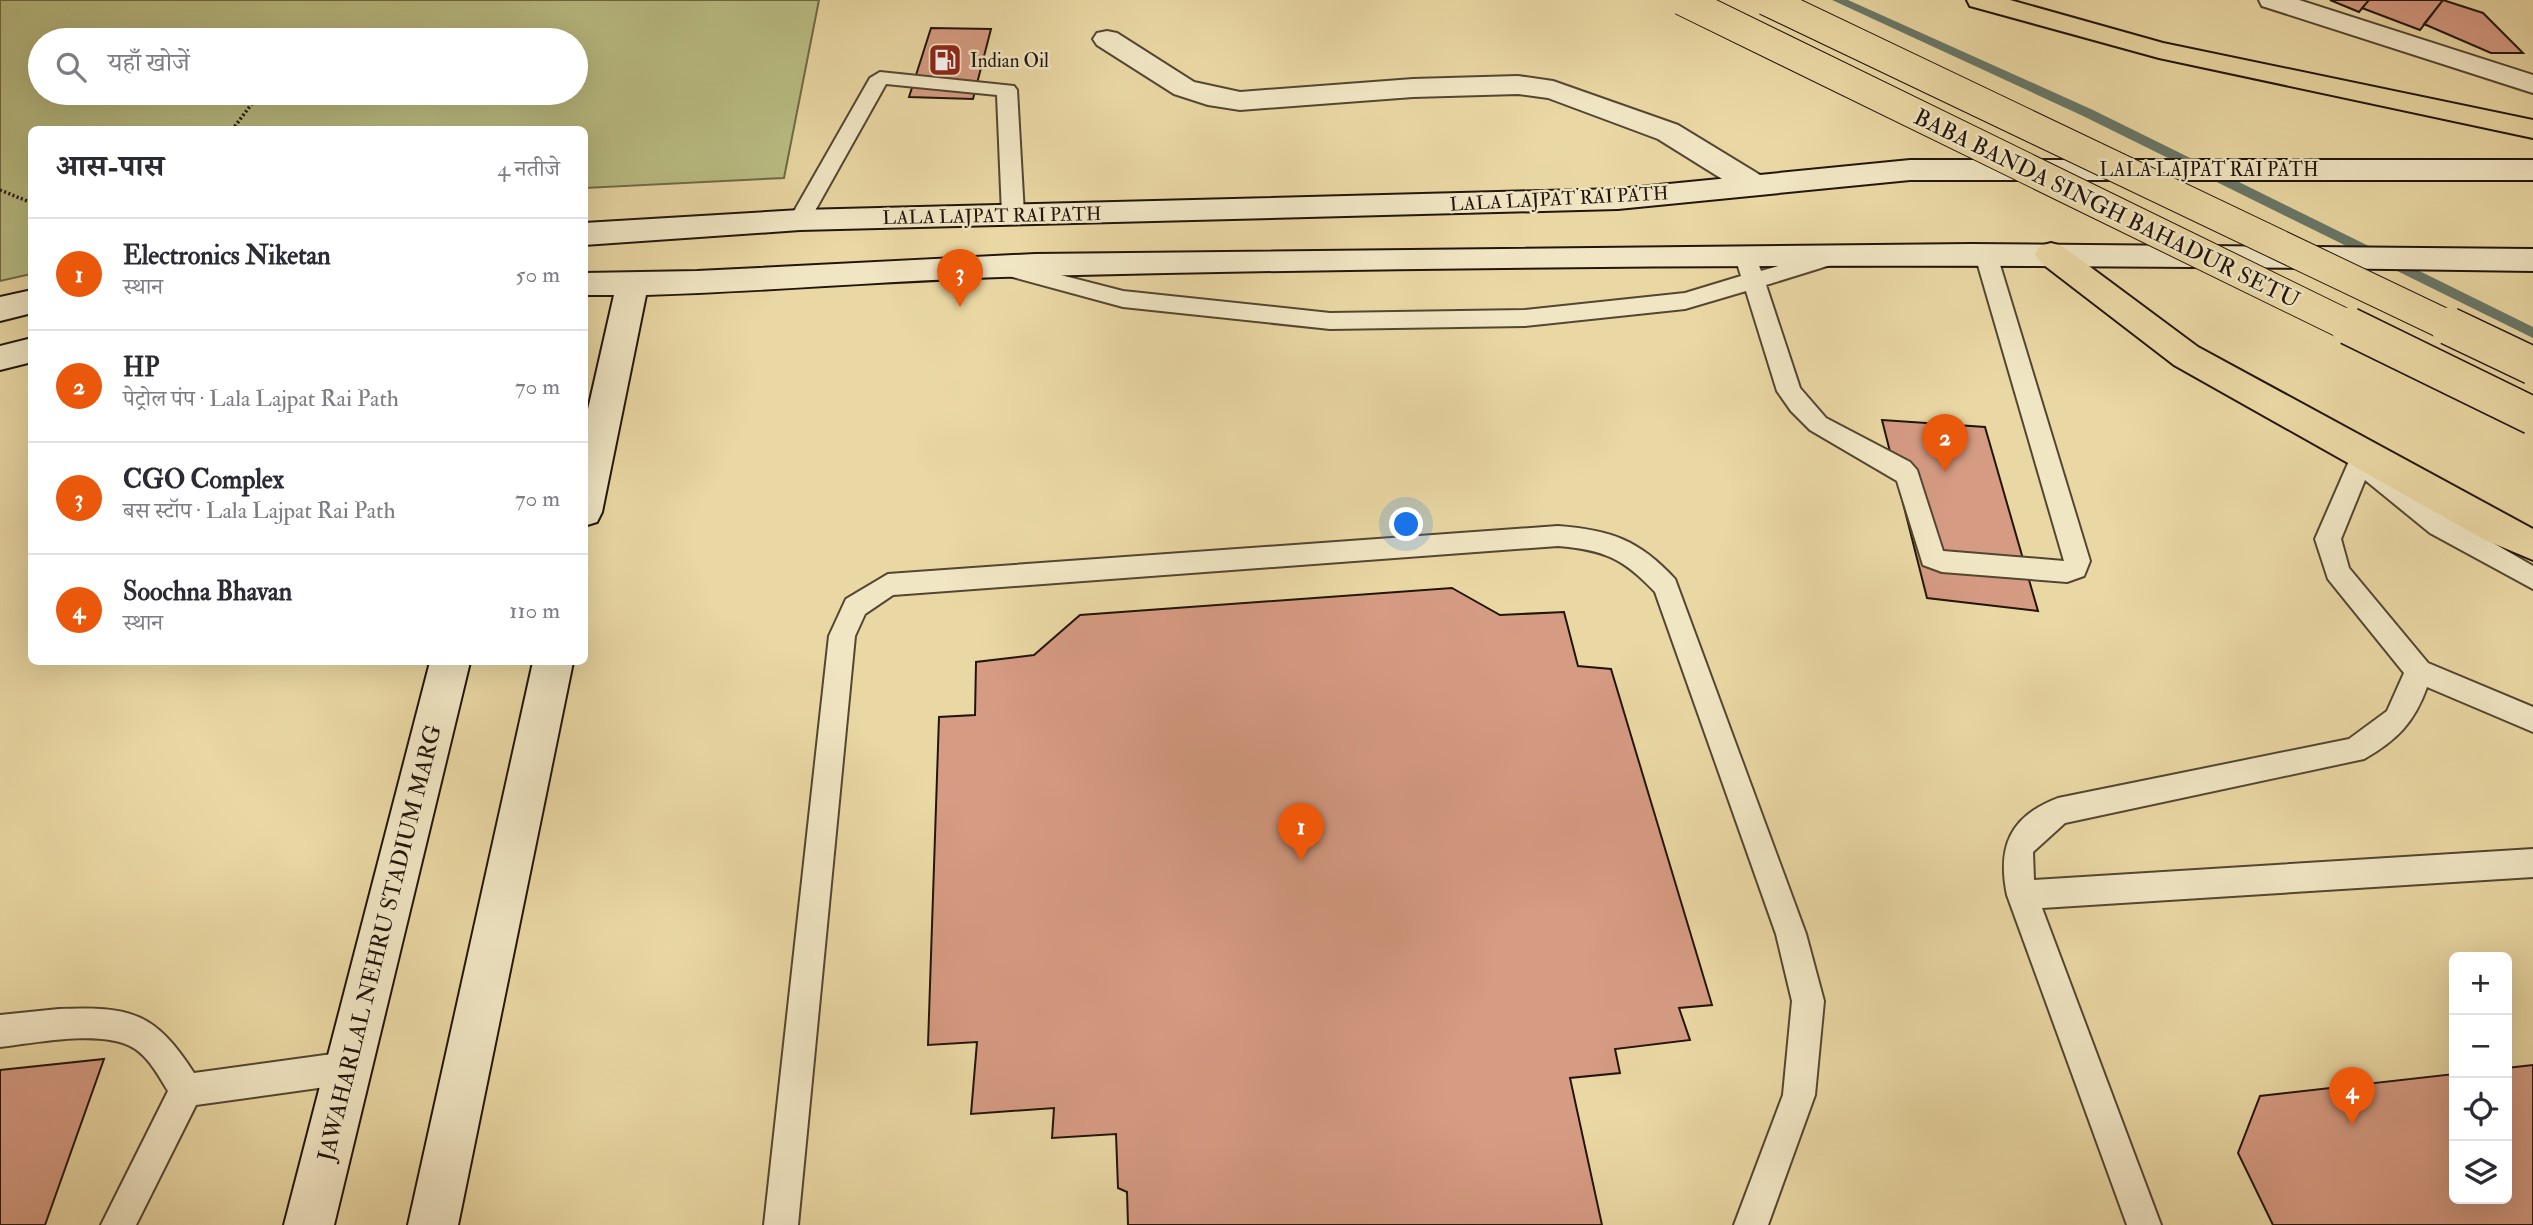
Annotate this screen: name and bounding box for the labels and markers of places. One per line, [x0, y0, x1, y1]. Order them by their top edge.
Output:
fuel station icon: Indian Oil [926, 41, 964, 79]
place label: Indian Oil [970, 49, 1049, 73]
pin: 3 [937, 249, 983, 307]
pin: 2 [1922, 414, 1968, 472]
pin: 1 [1278, 803, 1324, 861]
pin: 4 [2329, 1067, 2375, 1125]

